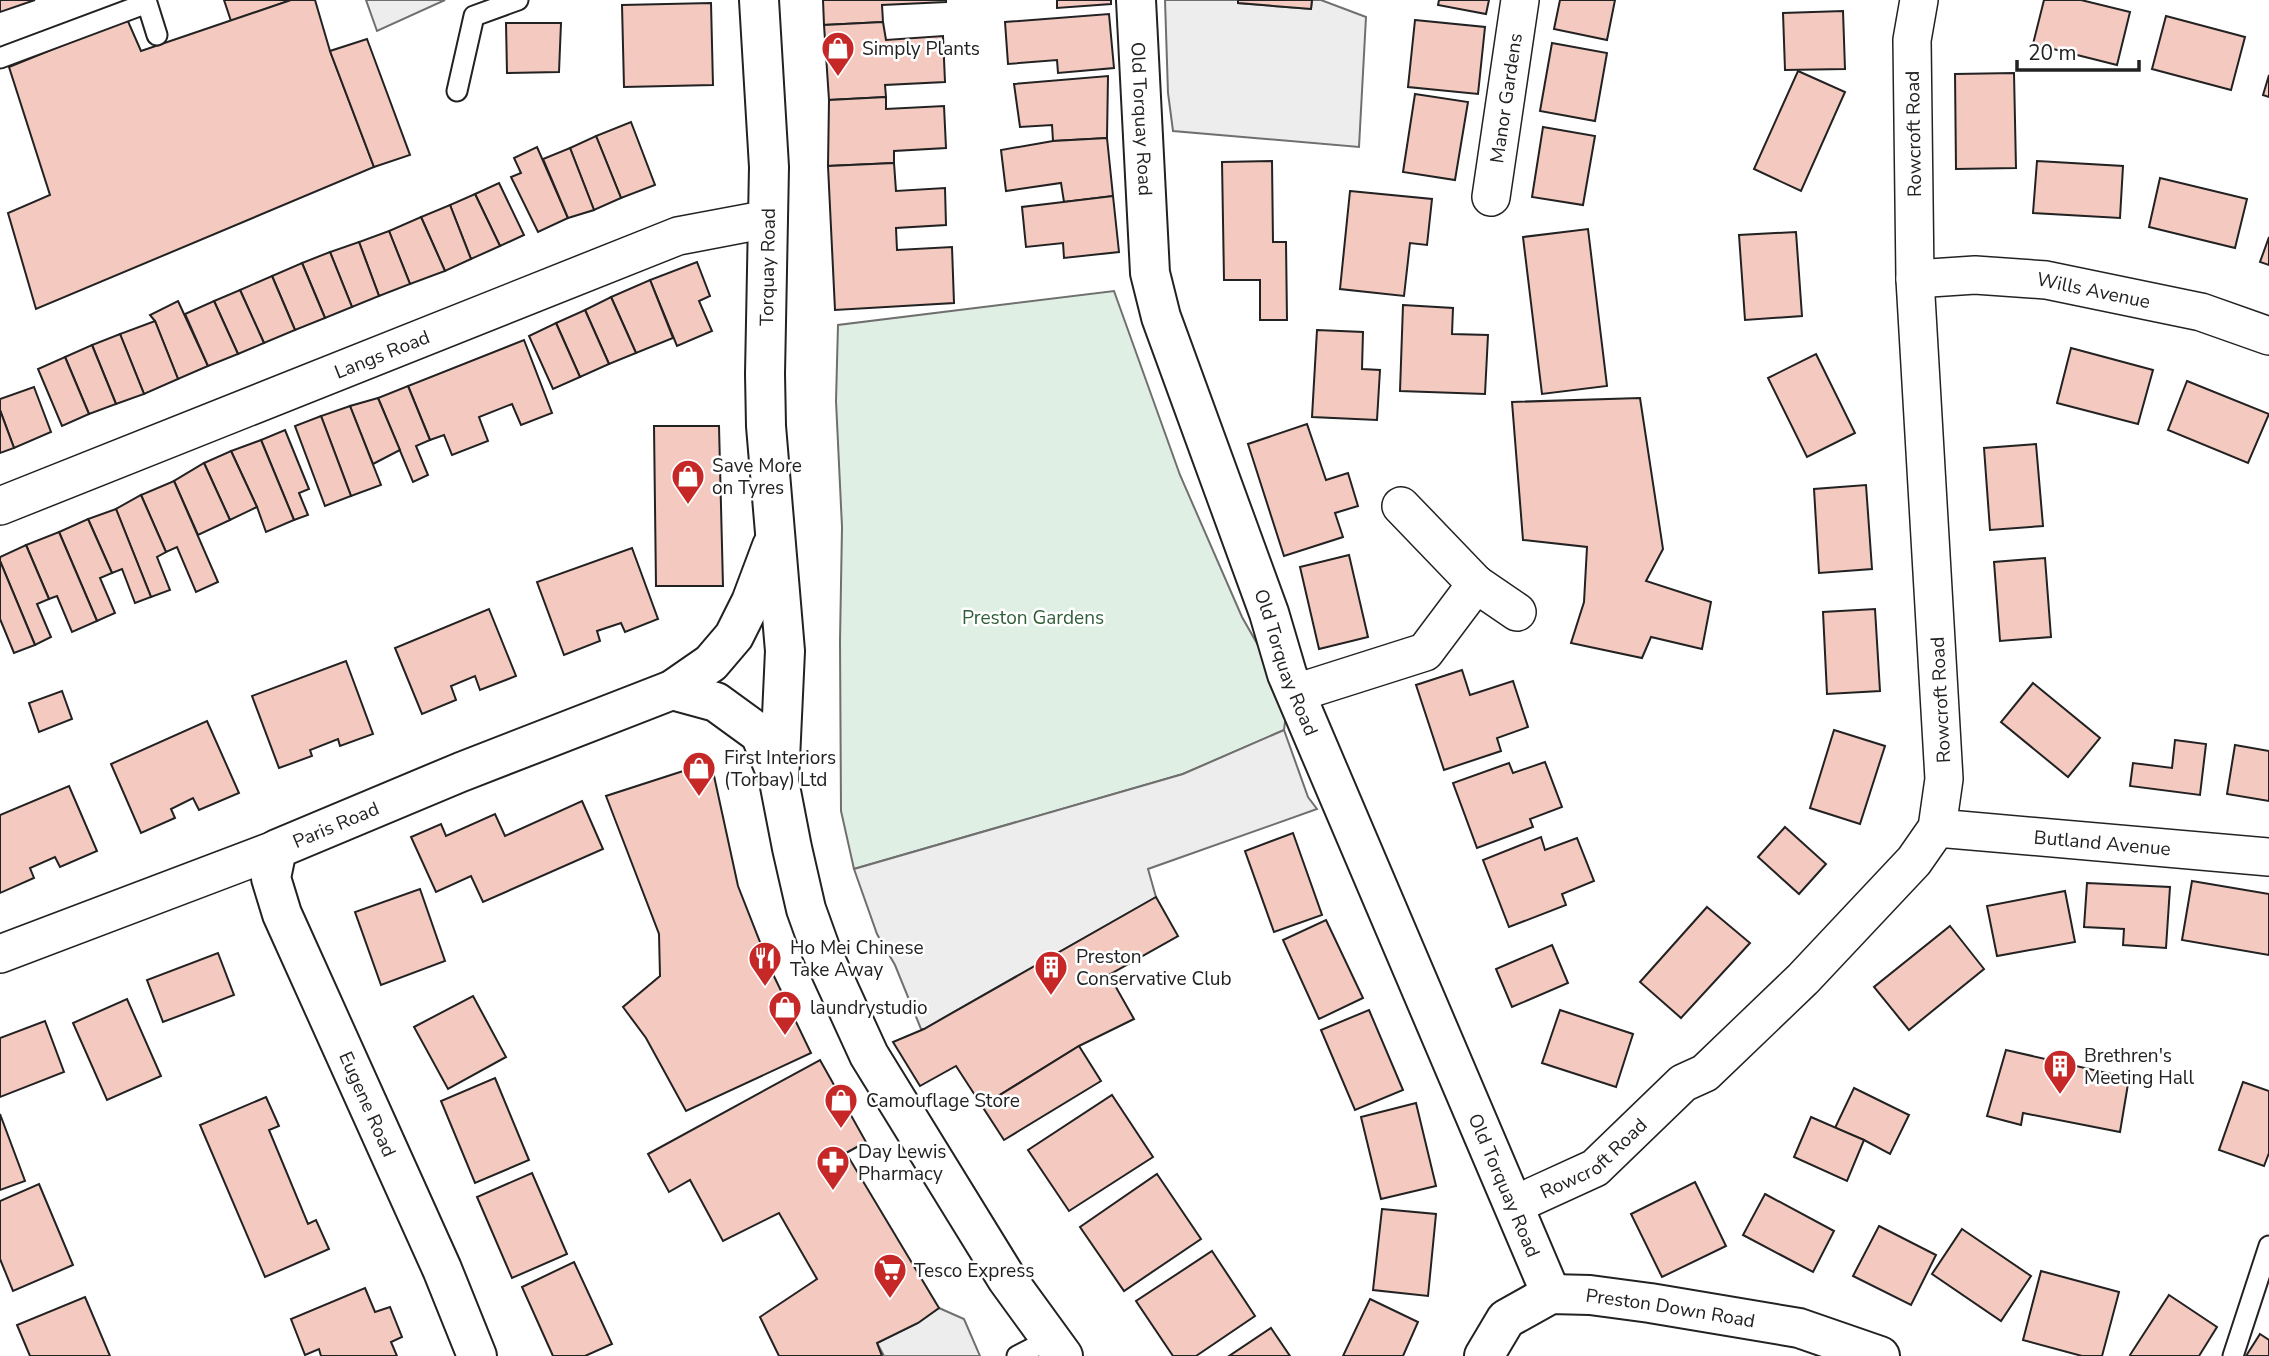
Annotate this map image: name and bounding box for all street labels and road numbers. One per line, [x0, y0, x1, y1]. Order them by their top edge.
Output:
street label: Manor Gardens [1484, 31, 1529, 165]
street label: Old Torquay Road [1124, 41, 1158, 196]
street label: Rowcroft Road [1900, 71, 1928, 197]
street label: Torquay Road [754, 208, 782, 326]
street label: Wills Avenue [2034, 266, 2153, 315]
street label: Langs Road [331, 324, 434, 386]
street label: Old Torquay Road [1247, 586, 1324, 740]
street label: Rowcroft Road [1925, 636, 1957, 764]
street label: Paris Road [289, 796, 383, 855]
street label: Butland Avenue [2033, 825, 2172, 862]
street label: Eugene Road [332, 1048, 402, 1161]
street label: Old Torquay Road [1462, 1110, 1546, 1262]
street label: Rowcroft Road [1536, 1113, 1653, 1205]
street label: Preston Down Road [1584, 1283, 1757, 1334]

